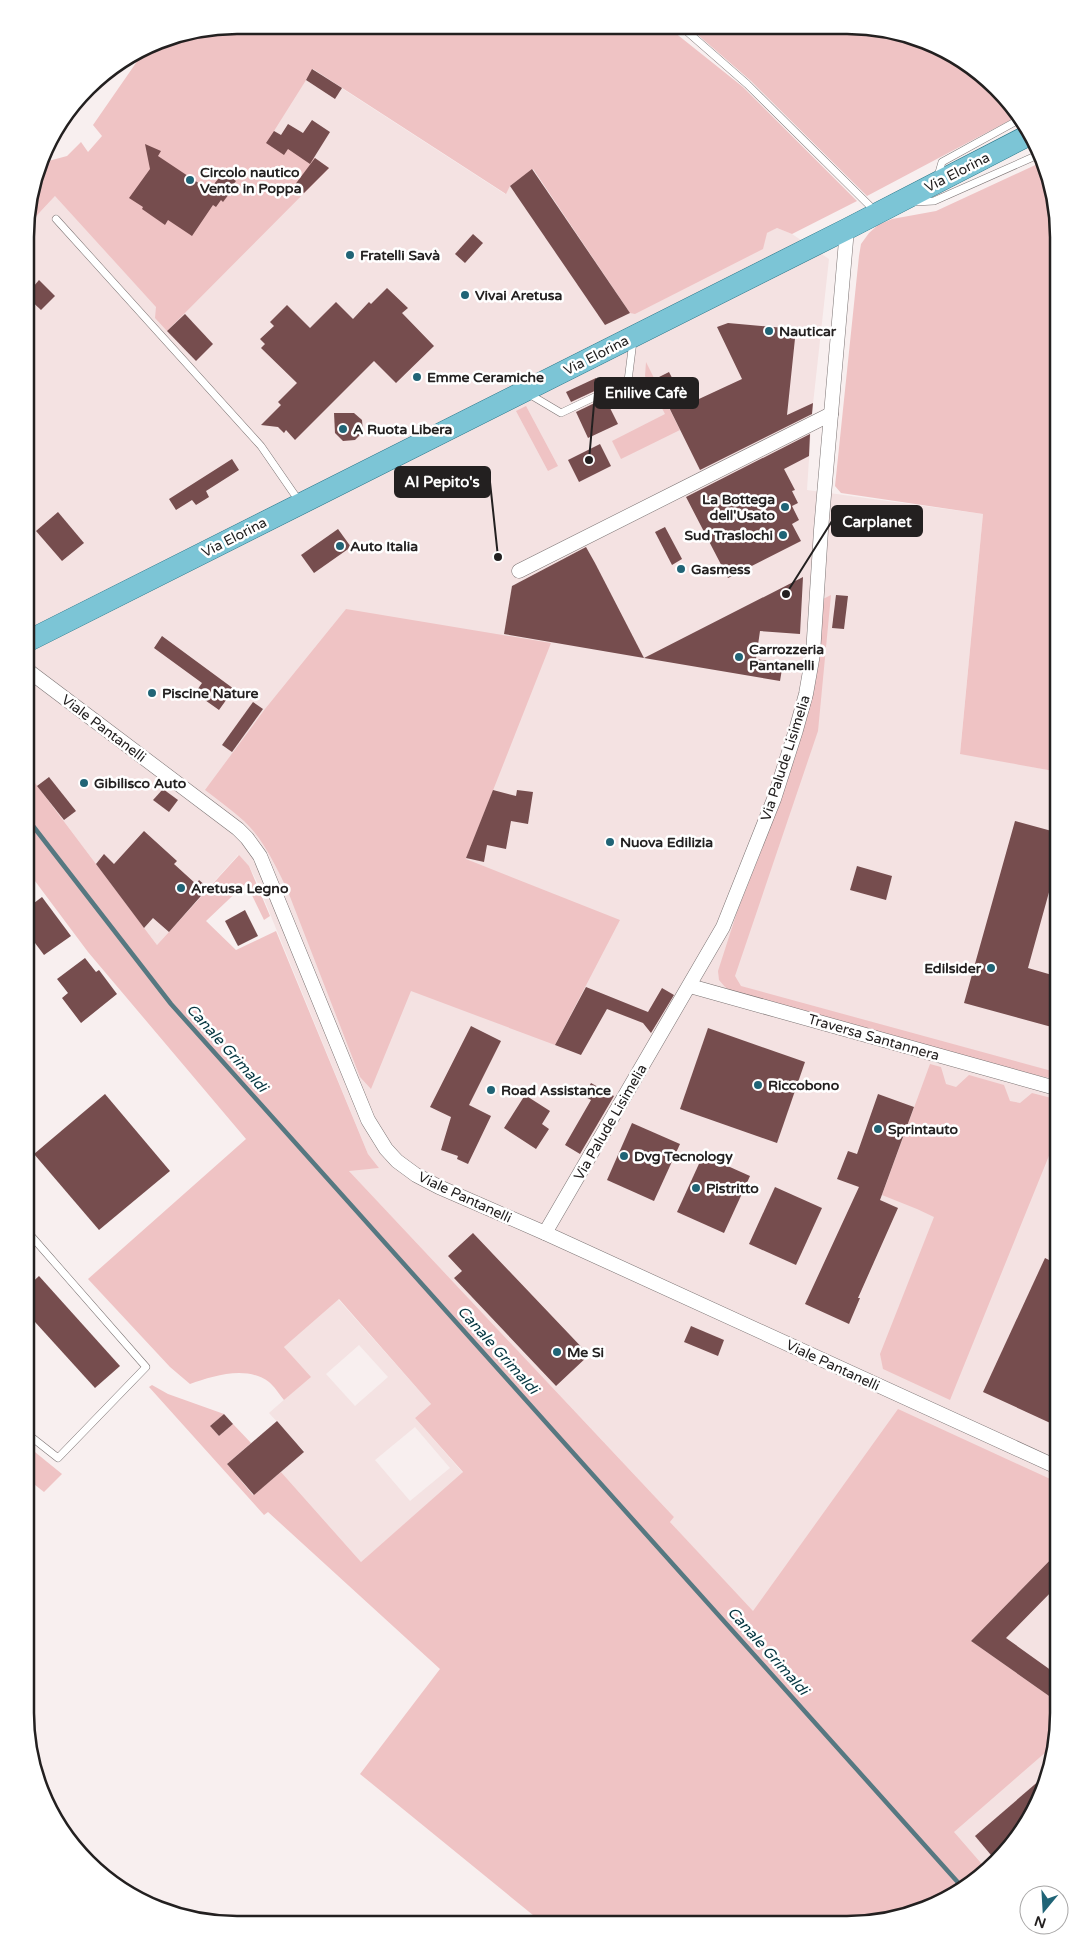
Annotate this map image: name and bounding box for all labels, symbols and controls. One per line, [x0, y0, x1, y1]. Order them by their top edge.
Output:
street label: Via Elorina [922, 149, 993, 196]
place label: Circolo nautico Vento in Poppa [200, 164, 302, 197]
marker: Circolo nautico Vento in Poppa [184, 174, 196, 186]
place label: Fratelli Savà [360, 247, 440, 264]
marker: Fratelli Savà [344, 249, 356, 261]
place label: Vivai Aretusa [475, 287, 562, 304]
marker: Vivai Aretusa [459, 289, 471, 301]
place label: Nauticar [779, 323, 837, 340]
marker: Nauticar [763, 325, 775, 337]
street label: Via Elorina [561, 332, 632, 379]
place label: Emme Ceramiche [427, 369, 544, 386]
marker: Emme Ceramiche [411, 371, 423, 383]
callout: Enilive Cafè [595, 378, 698, 408]
text: Enilive Cafè [605, 384, 688, 402]
place label: A Ruota Libera [353, 421, 453, 438]
marker: A Ruota Libera [337, 423, 349, 435]
callout: Al Pepito's [395, 467, 490, 497]
text: Al Pepito's [404, 473, 480, 492]
place label: La Bottega dell'Usato [702, 491, 775, 524]
marker: La Bottega dell'Usato [779, 501, 791, 513]
callout: Carplanet [832, 506, 922, 536]
text: Carplanet [842, 513, 912, 532]
street label: Via Elorina [199, 514, 270, 561]
place label: Sud Traslochi [684, 527, 773, 544]
marker: Sud Traslochi [777, 529, 789, 541]
place label: Auto Italia [350, 538, 418, 555]
marker: Auto Italia [334, 540, 346, 552]
place label: Gasmess [691, 561, 751, 578]
marker: Gasmess [675, 563, 687, 575]
place label: Carrozzeria Pantanelli [749, 641, 824, 674]
marker: Carrozzeria Pantanelli [733, 651, 745, 663]
place label: Piscine Nature [162, 685, 259, 702]
marker: Piscine Nature [146, 687, 158, 699]
street label: Viale Pantanelli [58, 691, 149, 766]
street label: Via Palude Lisimelia [757, 693, 814, 823]
place label: Gibilisco Auto [94, 775, 187, 792]
marker: Gibilisco Auto [78, 777, 90, 789]
place label: Nuova Edilizia [620, 834, 713, 851]
marker: Nuova Edilizia [604, 836, 616, 848]
place label: Aretusa Legno [191, 880, 289, 897]
marker: Aretusa Legno [175, 882, 187, 894]
place label: Edilsider [924, 960, 982, 977]
marker: Edilsider [985, 962, 997, 974]
water label: Canale Grimaldi [183, 1000, 273, 1098]
street label: Traversa Santannera [806, 1011, 942, 1064]
street label: Via Palude Lisimelia [570, 1061, 651, 1183]
place label: Riccobono [768, 1077, 840, 1094]
marker: Riccobono [752, 1079, 764, 1091]
place label: Road Assistance [501, 1082, 611, 1099]
marker: Road Assistance [485, 1084, 497, 1096]
place label: Sprintauto [888, 1121, 958, 1138]
marker: Sprintauto [872, 1123, 884, 1135]
place label: Dvg Tecnology [634, 1148, 733, 1165]
marker: Dvg Tecnology [618, 1150, 630, 1162]
street label: Viale Pantanelli [415, 1168, 514, 1227]
place label: Pistritto [706, 1180, 759, 1197]
marker: Pistritto [690, 1182, 702, 1194]
water label: Canale Grimaldi [454, 1302, 544, 1400]
street label: Viale Pantanelli [783, 1336, 882, 1395]
place label: Me Si [567, 1344, 604, 1361]
marker: Me Si [551, 1346, 563, 1358]
water label: Canale Grimaldi [724, 1603, 814, 1701]
north arrow [1019, 1885, 1069, 1935]
text: N [1032, 1912, 1048, 1932]

